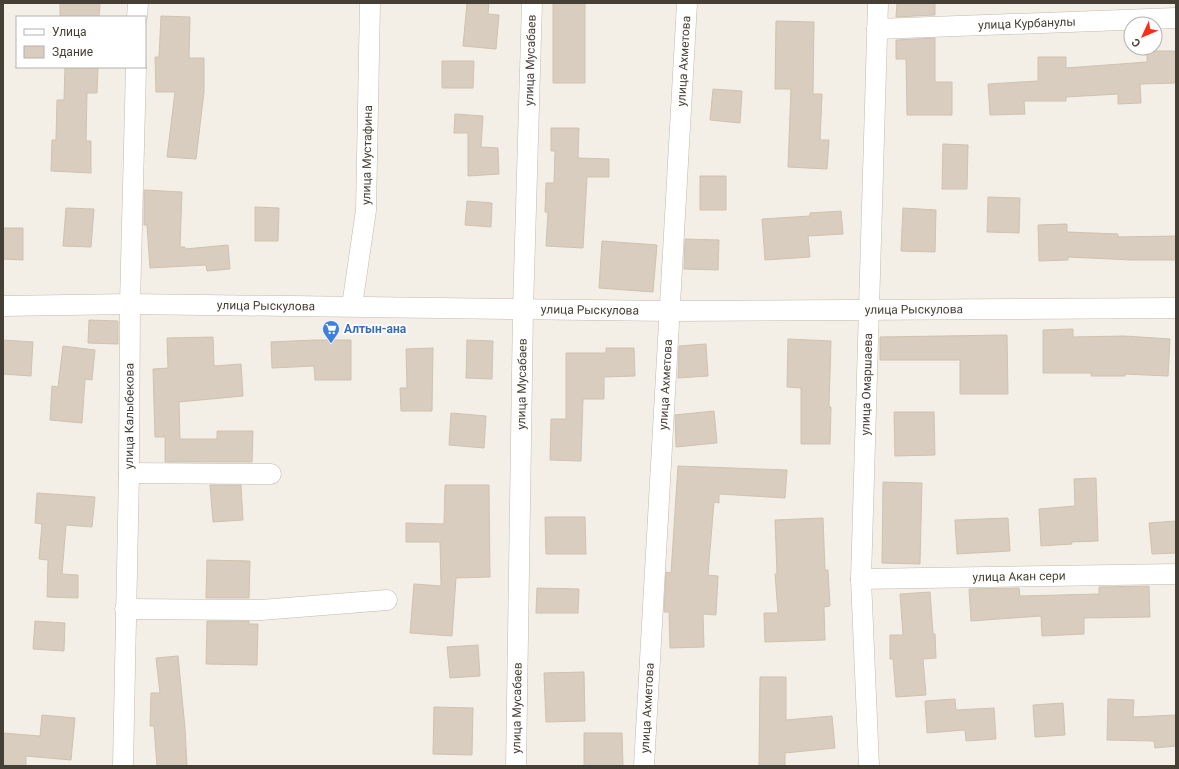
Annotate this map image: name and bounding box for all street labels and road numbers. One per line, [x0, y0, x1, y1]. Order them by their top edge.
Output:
street label: улица Мусабаев [522, 14, 539, 106]
street label: улица Ахметова [674, 15, 693, 107]
street label: улица Курбанулы [978, 15, 1076, 32]
street label: улица Мустафина [359, 105, 375, 205]
street label: улица Рыскулова [217, 298, 315, 313]
street label: улица Рыскулова [541, 302, 639, 318]
street label: улица Рыскулова [865, 302, 963, 317]
street label: улица Омаршаева [858, 333, 875, 436]
street label: улица Мусабаев [514, 338, 530, 430]
street label: улица Ахметова [656, 339, 675, 430]
street label: улица Калыбекова [122, 363, 137, 469]
street label: улица Акан сери [972, 569, 1066, 584]
street label: улица Мусабаев [509, 662, 525, 754]
street label: улица Ахметова [638, 662, 657, 754]

